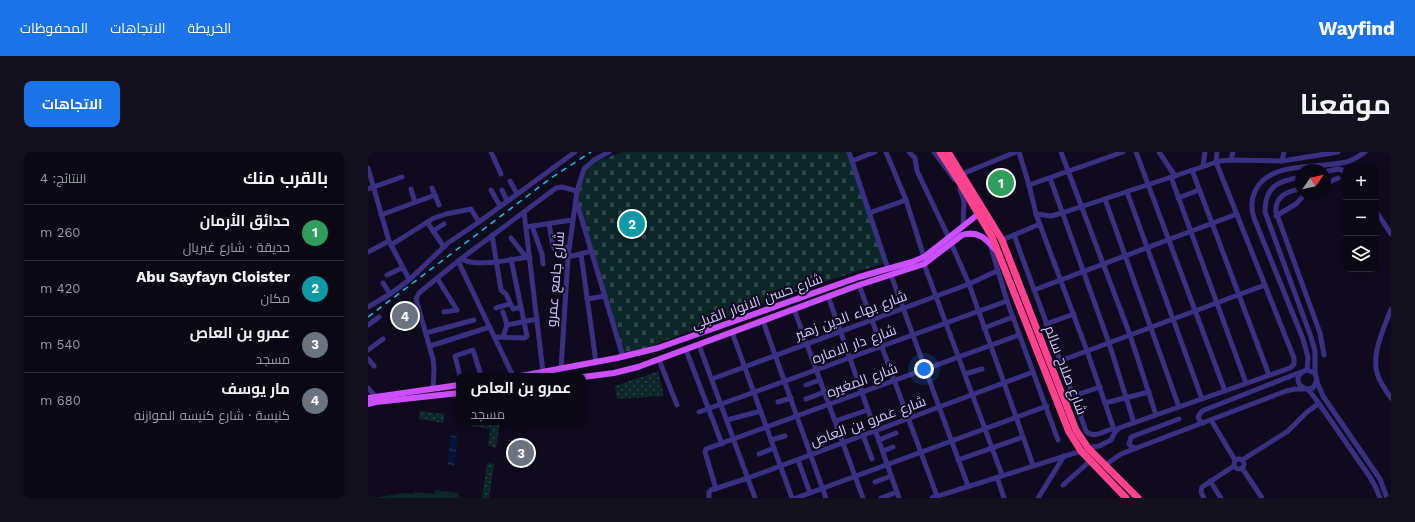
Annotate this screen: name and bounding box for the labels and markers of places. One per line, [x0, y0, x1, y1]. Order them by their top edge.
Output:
pin: 1 [988, 168, 1014, 198]
pin: 2 [619, 209, 645, 239]
pin: 4 [392, 301, 418, 331]
pin: 3 [508, 438, 534, 468]

